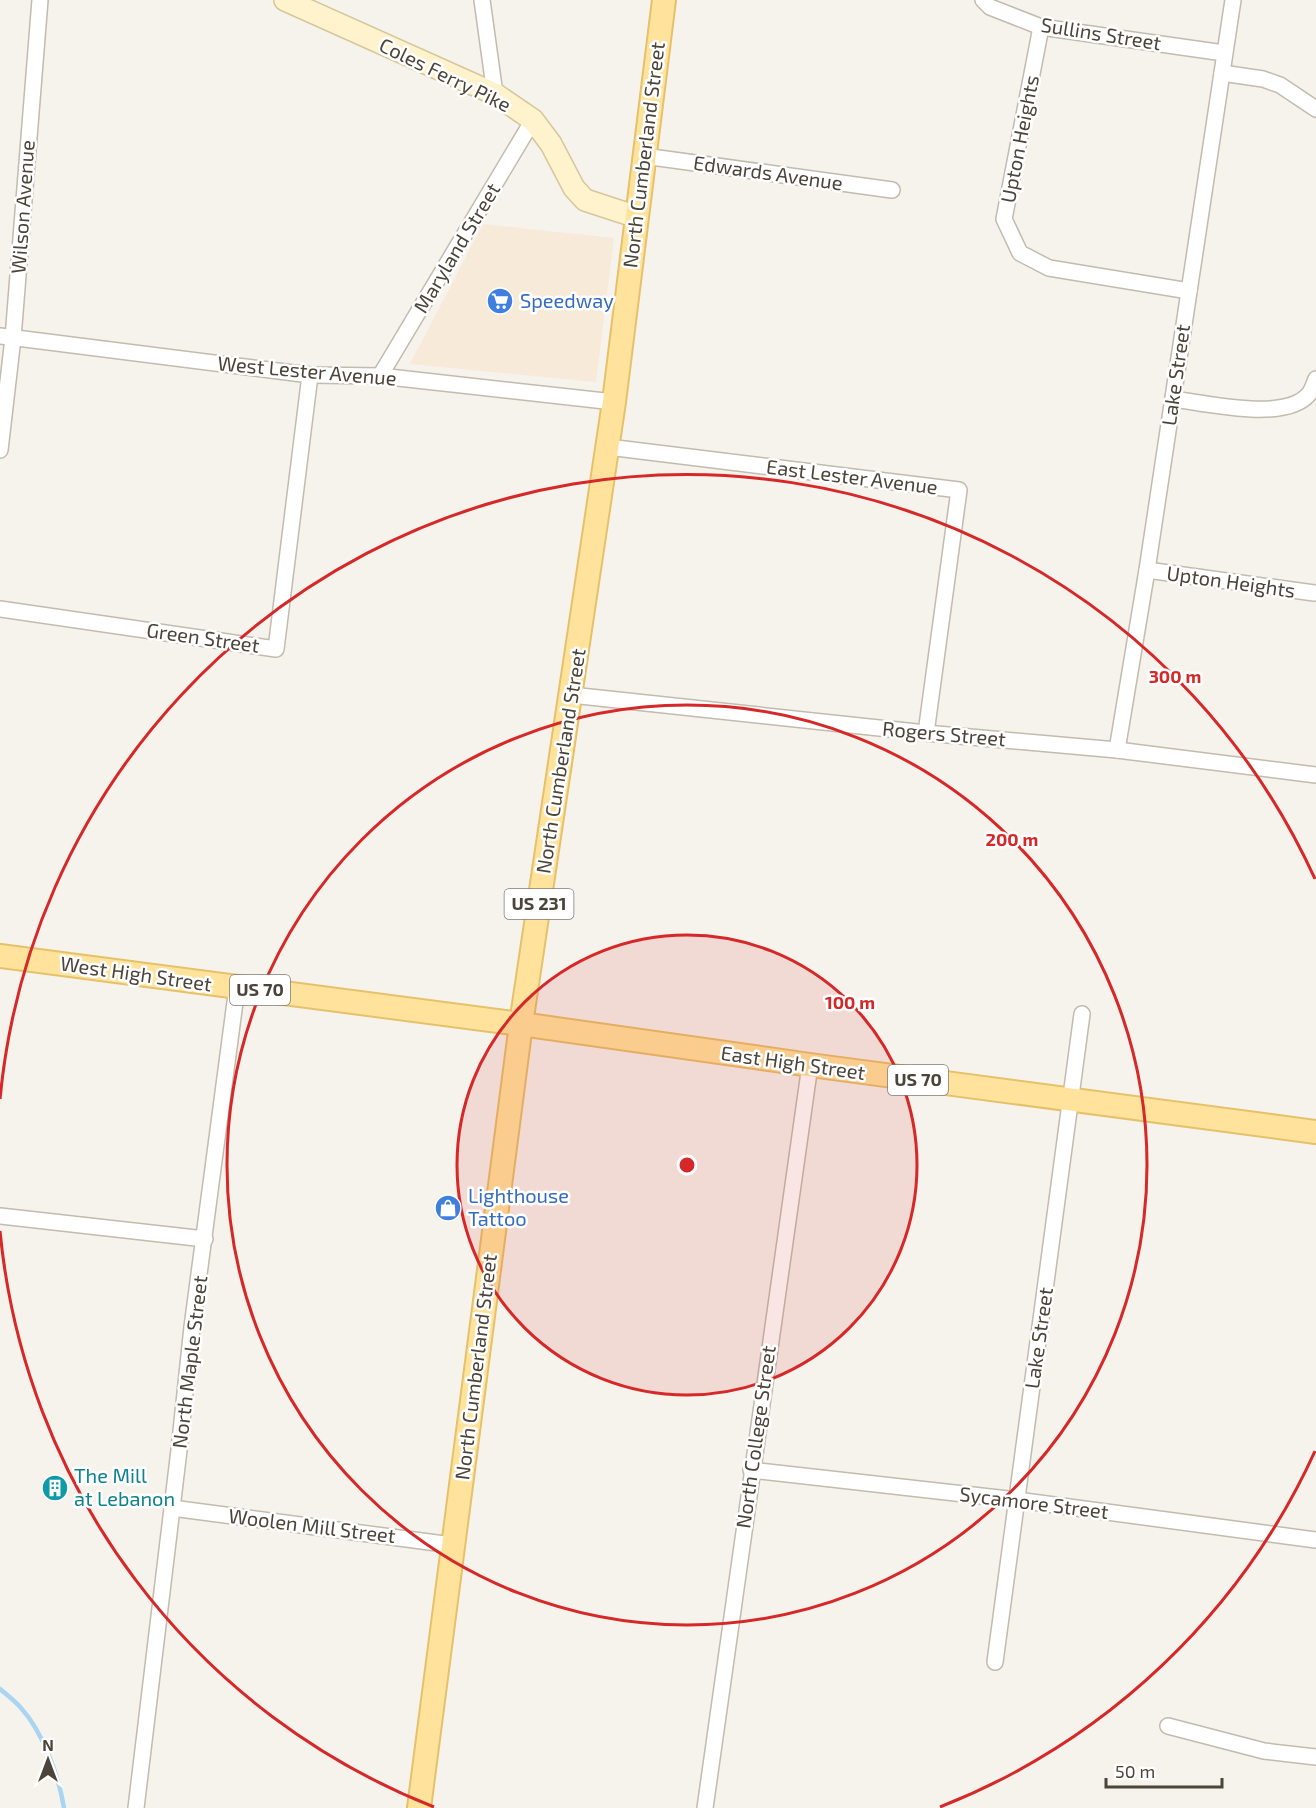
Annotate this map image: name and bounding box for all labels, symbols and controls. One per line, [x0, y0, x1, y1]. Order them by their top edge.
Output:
street label: Sullins Street [1039, 12, 1163, 54]
street label: Coles Ferry Pike [376, 32, 515, 116]
street label: North Cumberland Street [617, 40, 669, 269]
street label: Upton Heights [995, 73, 1043, 205]
street label: Wilson Avenue [5, 139, 39, 275]
street label: Edwards Avenue [692, 150, 844, 194]
street label: Maryland Street [408, 178, 505, 317]
supermarket icon: Speedway [485, 286, 515, 316]
place label: Speedway [520, 288, 614, 312]
street label: Lake Street [1156, 322, 1194, 427]
street label: West Lester Avenue [217, 350, 398, 390]
street label: East Lester Avenue [765, 454, 939, 498]
street label: Upton Heights [1165, 560, 1297, 602]
street label: Green Street [145, 617, 261, 657]
street label: North Cumberland Street [530, 646, 590, 875]
text: 300 m [1149, 665, 1201, 687]
street label: Rogers Street [881, 716, 1007, 750]
text: 200 m [986, 828, 1038, 850]
road number: US 231 [504, 889, 574, 919]
street label: West High Street [59, 950, 214, 996]
road number: US 70 [230, 975, 290, 1005]
text: 100 m [825, 991, 875, 1013]
street label: East High Street [719, 1040, 867, 1084]
road number: US 70 [888, 1065, 948, 1095]
centre of rings [677, 1155, 697, 1175]
place label: Lighthouse Tattoo [468, 1183, 569, 1230]
shop icon: Lighthouse Tattoo [433, 1193, 463, 1223]
street label: North Cumberland Street [449, 1252, 501, 1481]
street label: North Maple Street [166, 1274, 212, 1450]
street label: Lake Street [1019, 1285, 1057, 1390]
street label: North College Street [730, 1344, 780, 1530]
place label: The Mill at Lebanon [74, 1463, 175, 1510]
building icon: The Mill at Lebanon [40, 1473, 70, 1503]
street label: Sycamore Street [958, 1481, 1110, 1523]
street label: Woolen Mill Street [227, 1503, 397, 1547]
north arrow [18, 1730, 78, 1790]
text: N [42, 1735, 54, 1754]
scale bar [1106, 1751, 1222, 1789]
text: 50 m [1115, 1760, 1155, 1782]

